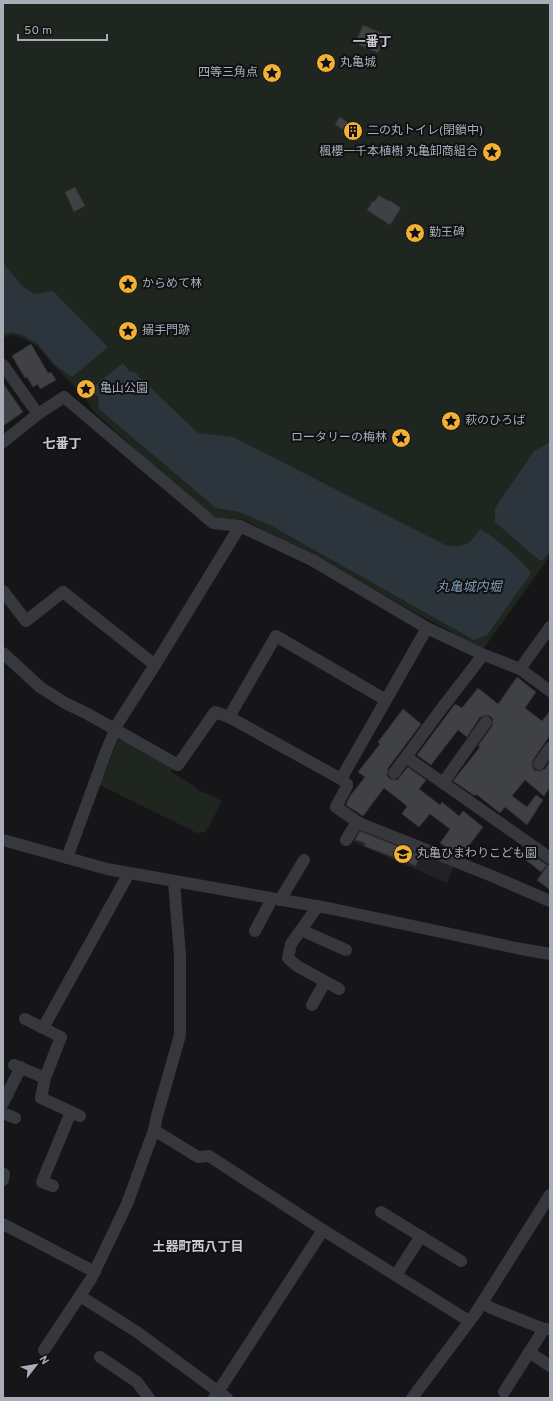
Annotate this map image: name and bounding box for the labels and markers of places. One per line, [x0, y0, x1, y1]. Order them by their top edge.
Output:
place icon: 丸亀城 [315, 52, 337, 74]
place label: 丸亀城 [340, 55, 376, 71]
place icon: 四等三角点 [261, 62, 283, 84]
place label: 四等三角点 [198, 65, 258, 81]
building icon: 二の丸トイレ(閉鎖中) [342, 120, 364, 142]
place label: 二の丸トイレ(閉鎖中) [367, 123, 483, 139]
place icon: 楓櫻一千本植樹 丸亀卸商組合 [481, 141, 503, 163]
place label: 楓櫻一千本植樹 丸亀卸商組合 [319, 144, 478, 160]
place icon: 勤王碑 [404, 222, 426, 244]
place label: 勤王碑 [429, 225, 465, 241]
place icon: からめて林 [117, 273, 139, 295]
place label: からめて林 [142, 276, 202, 292]
place icon: 搦手門跡 [117, 320, 139, 342]
place label: 搦手門跡 [142, 323, 190, 339]
place icon: 亀山公園 [75, 378, 97, 400]
place label: 亀山公園 [100, 381, 148, 397]
place icon: 萩のひろば [440, 410, 462, 432]
place label: 萩のひろば [465, 413, 525, 429]
place icon: ロータリーの梅林 [390, 427, 412, 449]
place label: ロータリーの梅林 [291, 430, 387, 446]
school or university icon: 丸亀ひまわりこども園 [392, 843, 414, 865]
place label: 丸亀ひまわりこども園 [417, 846, 537, 862]

